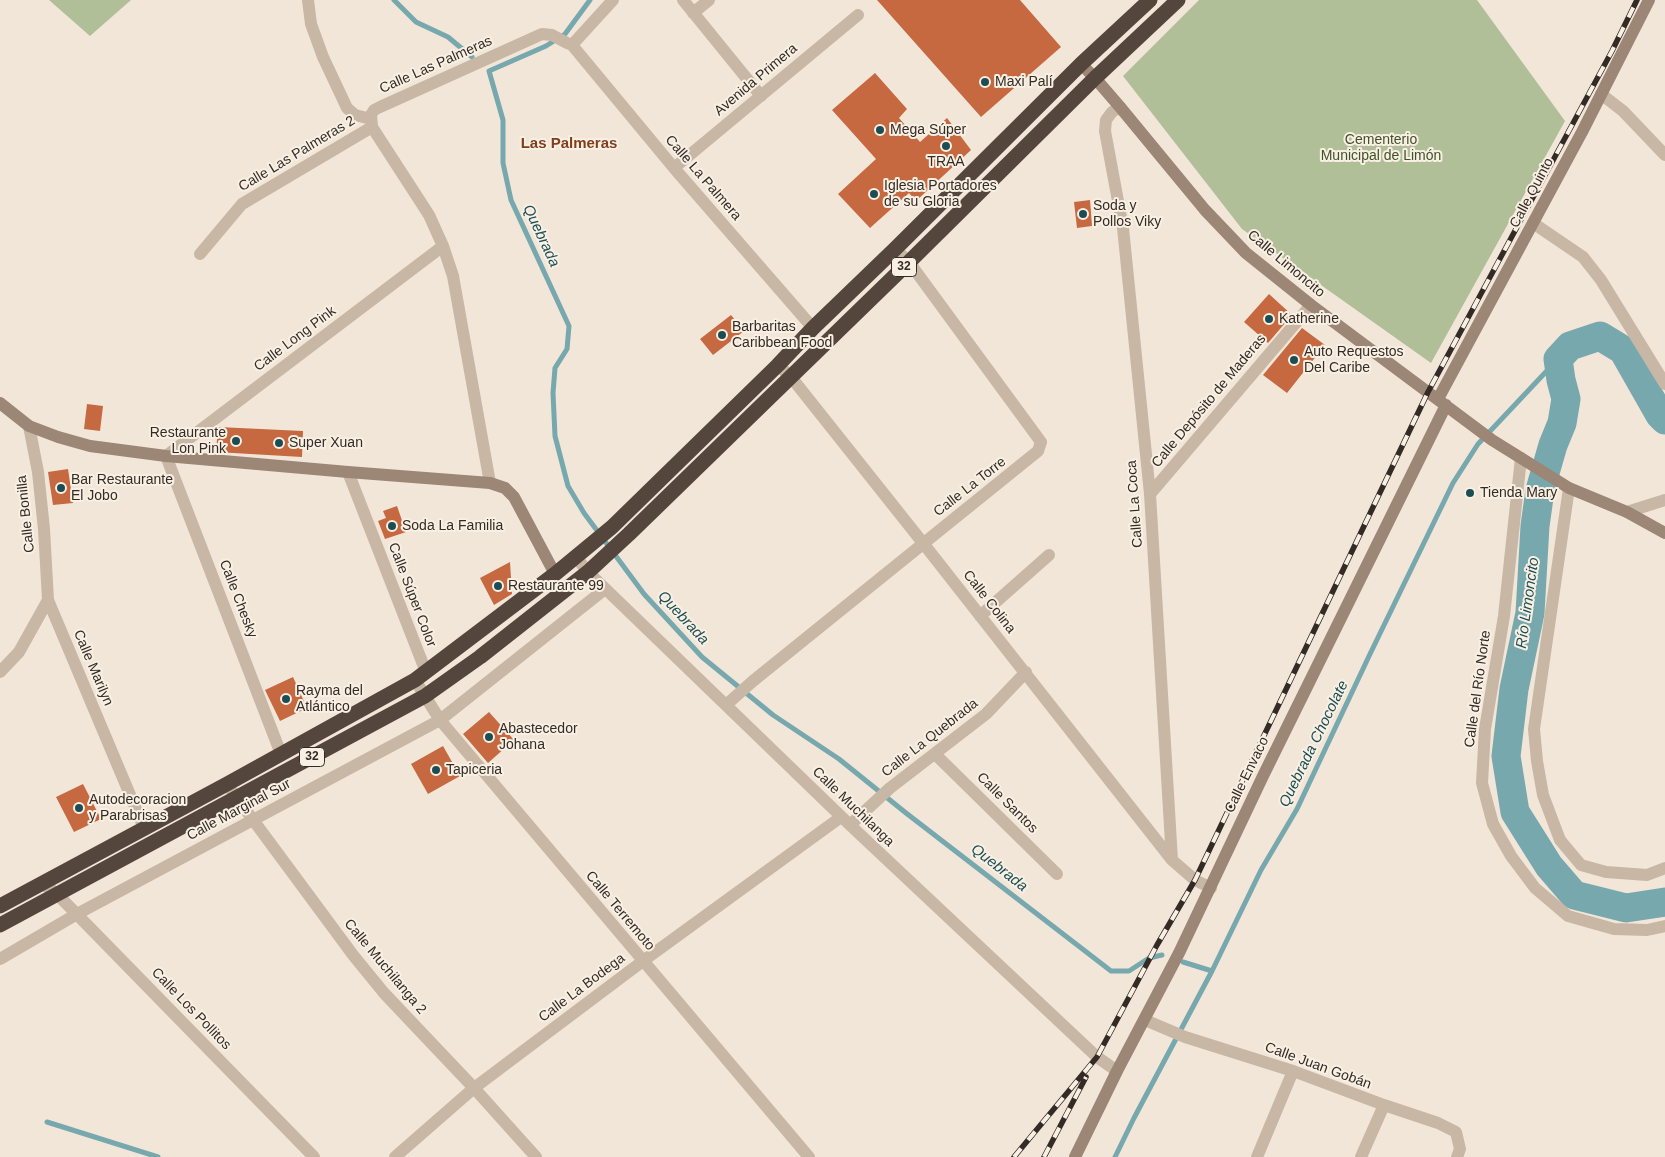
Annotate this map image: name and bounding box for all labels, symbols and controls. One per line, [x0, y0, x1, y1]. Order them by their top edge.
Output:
street label: Calle Las Palmeras [377, 33, 495, 97]
street label: Avenida Primera [711, 40, 801, 120]
place label: Maxi Palí [995, 74, 1053, 90]
marker: Maxi Palí [979, 76, 991, 88]
street label: Calle Las Palmeras 2 [236, 113, 358, 195]
place label: Mega Súper [890, 122, 966, 138]
marker: Mega Súper [874, 124, 886, 136]
street label: Calle La Palmera [661, 132, 745, 224]
park label: Cementerio Municipal de Limón [1321, 132, 1441, 164]
district label: Las Palmeras [521, 135, 617, 153]
marker: TRAA [940, 140, 952, 152]
place label: TRAA [927, 154, 965, 170]
street label: Calle Quinto [1506, 155, 1558, 231]
place label: Iglesia Portadores de su Gloria [884, 178, 997, 210]
marker: Iglesia Portadores de su Gloria [868, 188, 880, 200]
place label: Soda y Pollos Viky [1093, 198, 1161, 230]
water label: Quebrada [519, 202, 563, 270]
marker: Soda y Pollos Viky [1077, 208, 1089, 220]
street label: Calle Limoncito [1244, 227, 1328, 301]
road number: 32 [892, 258, 916, 276]
street label: Calle Long Pink [251, 303, 339, 375]
place label: Katherine [1279, 311, 1339, 327]
marker: Katherine [1263, 313, 1275, 325]
place label: Barbaritas Caribbean Food [732, 319, 832, 352]
marker: Barbaritas Caribbean Food [716, 329, 728, 341]
street label: Calle Depósito de Maderas [1148, 331, 1270, 471]
place label: Auto Requestos Del Caribe [1304, 344, 1404, 377]
marker: Auto Requestos Del Caribe [1288, 354, 1300, 366]
place label: Restaurante Lon Pink [150, 425, 226, 458]
marker: Restaurante Lon Pink [230, 435, 242, 447]
place label: Super Xuan [289, 435, 363, 451]
marker: Super Xuan [273, 437, 285, 449]
street label: Calle La Torre [930, 454, 1010, 520]
street label: Calle La Coca [1124, 460, 1146, 548]
place label: Bar Restaurante El Jobo [71, 472, 173, 504]
street label: Calle Bonilla [14, 474, 38, 554]
marker: Bar Restaurante El Jobo [55, 482, 67, 494]
place label: Tienda Mary [1480, 485, 1557, 501]
marker: Tienda Mary [1464, 487, 1476, 499]
place label: Soda La Familia [402, 518, 503, 534]
marker: Soda La Familia [386, 520, 398, 532]
street label: Calle Súper Color [384, 540, 440, 650]
water label: Río Limoncito [1513, 556, 1543, 650]
street label: Calle Chesky [215, 557, 261, 641]
street label: Calle Colina [959, 567, 1019, 637]
place label: Restaurante 99 [508, 578, 604, 594]
marker: Restaurante 99 [492, 580, 504, 592]
water label: Quebrada [654, 587, 712, 649]
street label: Calle Marilyn [69, 627, 117, 709]
street label: Calle del Río Norte [1461, 629, 1495, 749]
water label: Quebrada Chocolate [1276, 678, 1352, 810]
place label: Rayma del Atlántico [296, 683, 363, 716]
marker: Rayma del Atlántico [280, 693, 292, 705]
street label: Calle La Quebrada [879, 695, 981, 781]
place label: Abastecedor Johana [499, 721, 578, 754]
marker: Abastecedor Johana [483, 731, 495, 743]
street label: Calle Envaco [1221, 734, 1273, 816]
road number: 32 [300, 748, 324, 766]
place label: Tapiceria [446, 762, 502, 778]
marker: Tapiceria [430, 764, 442, 776]
street label: Calle Muchilanga [809, 764, 897, 850]
street label: Calle Santos [973, 769, 1041, 837]
street label: Calle Marginal Sur [184, 776, 294, 844]
place label: Autodecoracion y Parabrisas [89, 792, 186, 824]
marker: Autodecoracion y Parabrisas [73, 802, 85, 814]
water label: Quebrada [967, 840, 1031, 896]
street label: Calle Terremoto [582, 868, 658, 954]
street label: Calle Muchilanga 2 [340, 916, 430, 1018]
street label: Calle La Bodega [536, 950, 628, 1026]
street label: Calle Los Pollitos [148, 965, 234, 1053]
street label: Calle Juan Gobán [1262, 1039, 1374, 1093]

